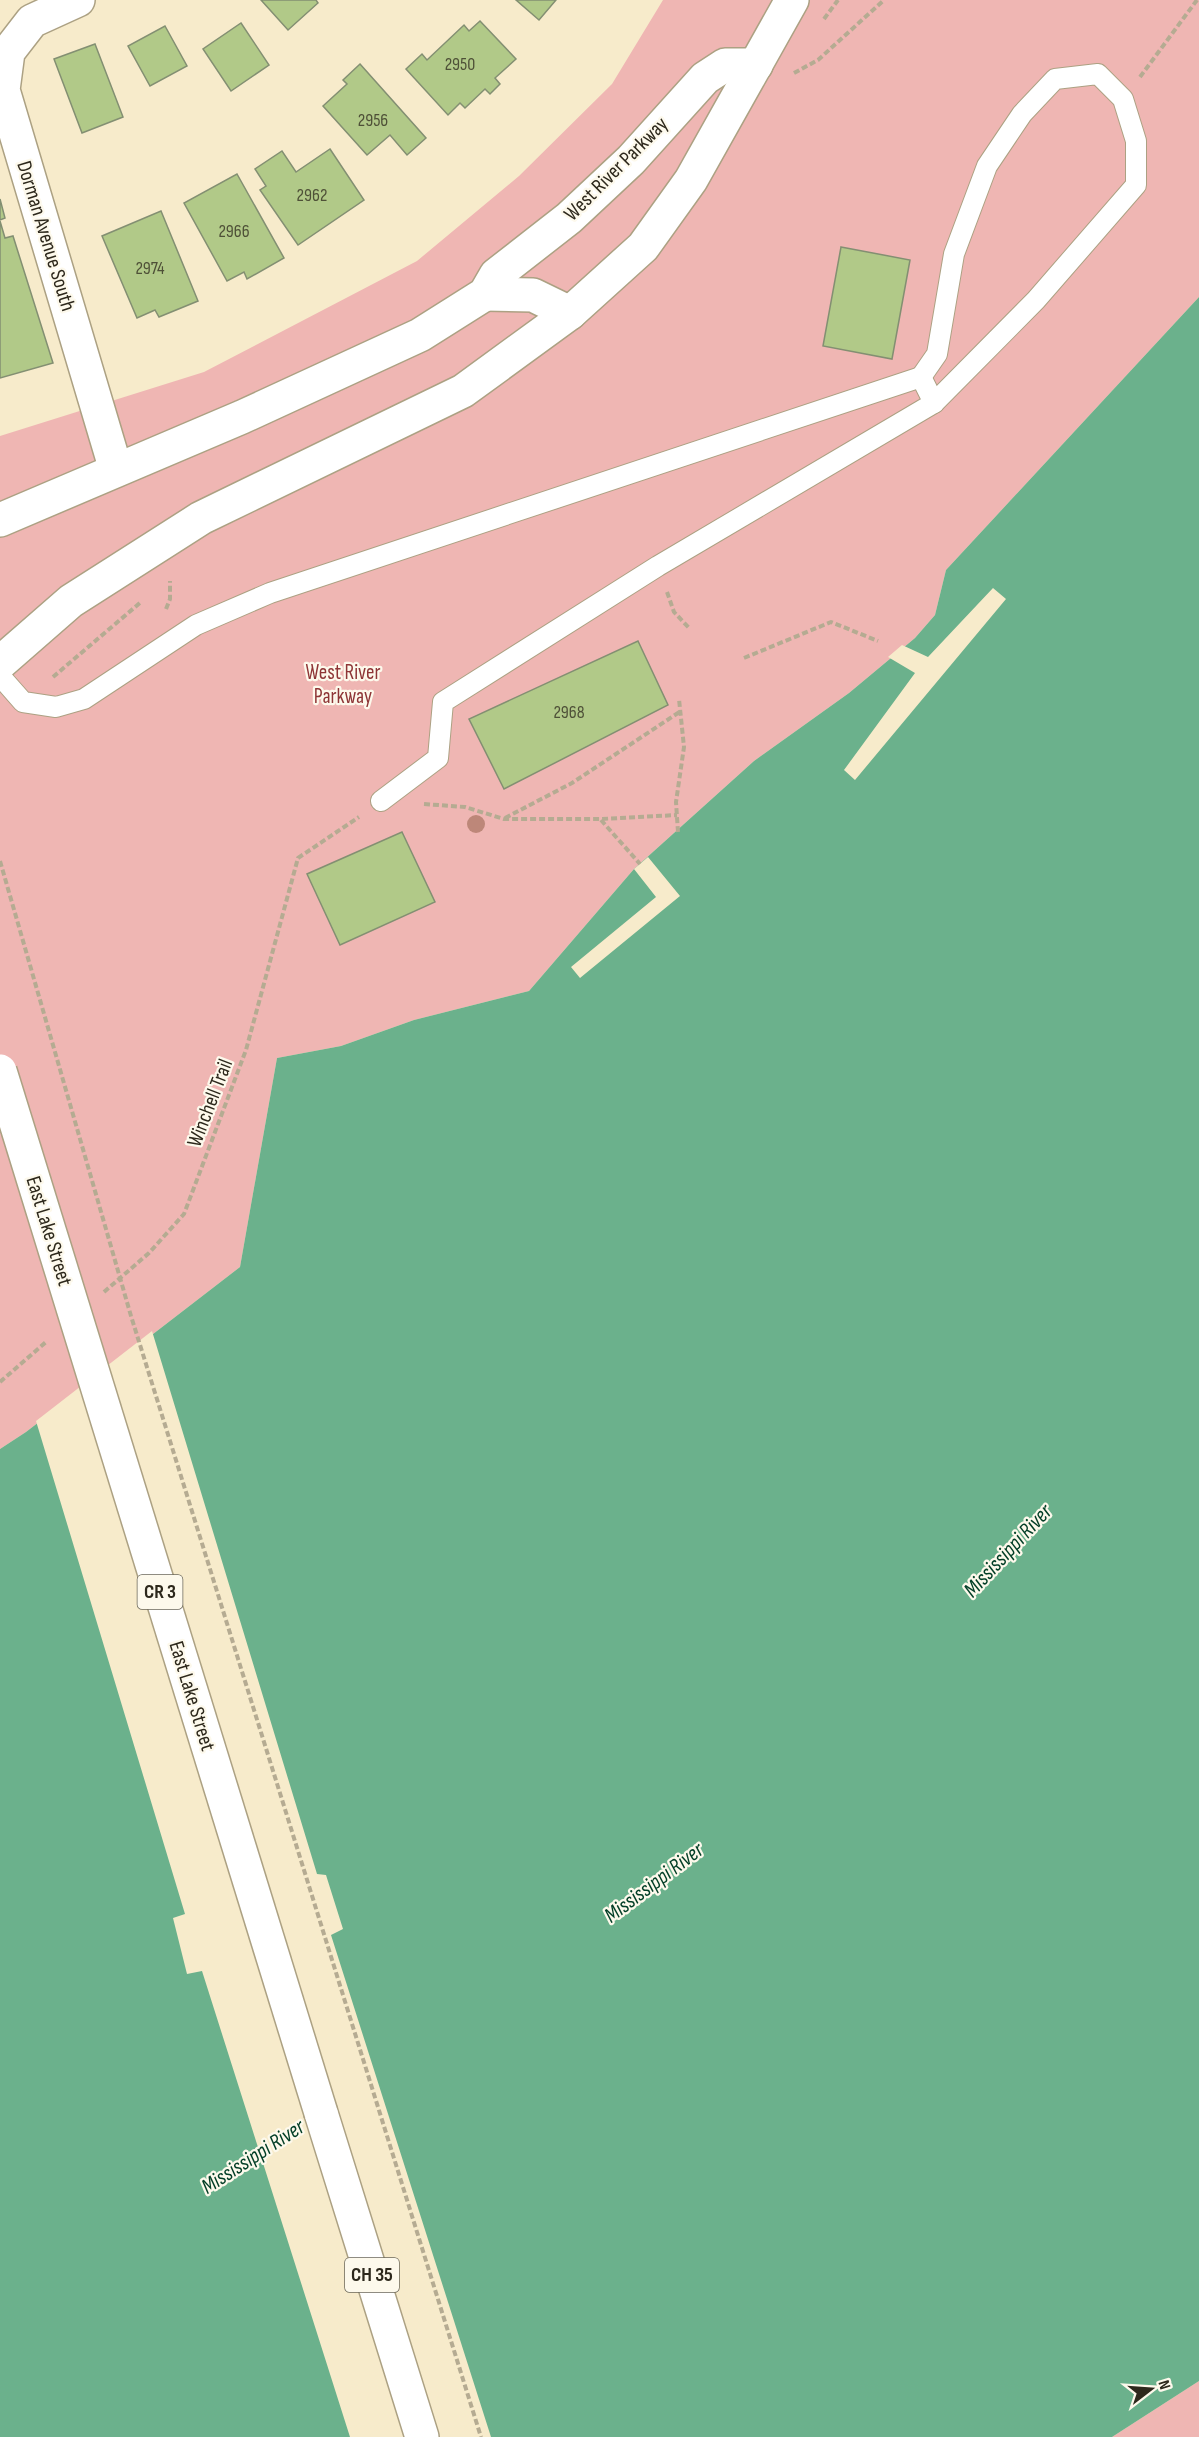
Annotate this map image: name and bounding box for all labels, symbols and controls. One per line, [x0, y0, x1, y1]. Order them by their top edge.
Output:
house number: 2950 [445, 54, 475, 75]
house number: 2956 [358, 110, 388, 131]
street label: West River Parkway [559, 112, 673, 226]
street label: Dorman Avenue South [11, 158, 81, 314]
house number: 2962 [297, 185, 327, 206]
house number: 2966 [218, 221, 250, 242]
house number: 2974 [135, 258, 165, 279]
park label: West River Parkway [305, 660, 381, 709]
house number: 2968 [553, 702, 585, 723]
street label: Winchell Trail [182, 1056, 238, 1150]
street label: East Lake Street [20, 1173, 78, 1289]
water label: Mississippi River [958, 1498, 1059, 1603]
road number: CR 3 [138, 1575, 182, 1609]
street label: East Lake Street [163, 1638, 221, 1754]
water label: Mississippi River [599, 1836, 710, 1929]
water label: Mississippi River [196, 2113, 310, 2200]
road number: CH 35 [345, 2258, 399, 2292]
north arrow [1121, 2359, 1181, 2419]
text: N [1154, 2378, 1174, 2392]

